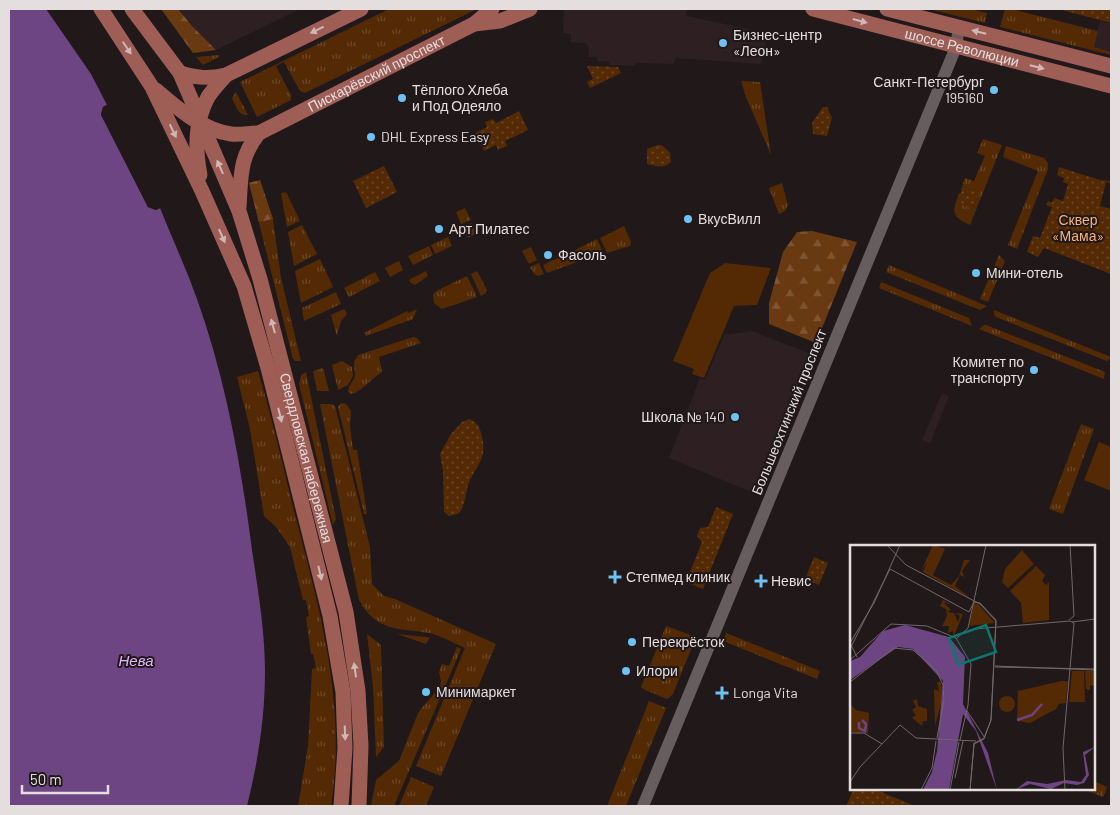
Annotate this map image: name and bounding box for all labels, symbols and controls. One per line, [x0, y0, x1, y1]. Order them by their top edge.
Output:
one-way arrow [852, 18, 867, 26]
street label: шоссе Революции [903, 24, 1021, 70]
place label: Бизнес-центр «Леон» [733, 26, 822, 59]
one-way arrow [310, 27, 324, 35]
one-way arrow [972, 28, 987, 36]
street label: Пискарёвский проспект [305, 31, 448, 115]
marker: Бизнес-центр «Леон» [717, 37, 729, 49]
one-way arrow [122, 41, 132, 54]
one-way arrow [1029, 63, 1044, 71]
place label: Санкт-Петербург 195160 [873, 73, 984, 106]
place label: Тёплого Хлеба и Под Одеяло [412, 81, 508, 114]
marker: Санкт-Петербург 195160 [988, 84, 1000, 96]
marker: Тёплого Хлеба и Под Одеяло [396, 92, 408, 104]
one-way arrow [169, 124, 177, 138]
place label: DHL Express Easy [381, 128, 490, 145]
marker: DHL Express Easy [365, 131, 377, 143]
one-way arrow [215, 160, 223, 174]
place label: ВкусВилл [698, 210, 761, 227]
park label: Сквер «Мама» [1052, 211, 1104, 244]
marker: ВкусВилл [682, 213, 694, 225]
place label: Арт Пилатес [449, 220, 530, 237]
marker: Арт Пилатес [433, 223, 445, 235]
one-way arrow [219, 229, 227, 243]
place label: Фасоль [558, 246, 607, 263]
marker: Фасоль [542, 249, 554, 261]
place label: Мини-отель [986, 264, 1063, 281]
marker: Мини-отель [970, 267, 982, 279]
one-way arrow [269, 318, 277, 333]
street label: Большеохтинский проспект [747, 326, 830, 497]
place label: Комитет по транспорту [951, 353, 1024, 386]
marker: Комитет по транспорту [1028, 364, 1040, 376]
street label: Свердловская набережная [277, 371, 337, 545]
one-way arrow [276, 407, 284, 423]
place label: Школа № 140 [641, 408, 725, 425]
marker: Школа № 140 [729, 411, 741, 423]
inset map [850, 545, 1095, 790]
one-way arrow [316, 565, 324, 580]
place label: Степмед клиник [626, 568, 731, 585]
marker: Степмед клиник [608, 570, 622, 584]
place label: Невис [771, 572, 811, 589]
marker: Невис [755, 575, 767, 587]
place label: Перекрёсток [642, 633, 725, 650]
marker: Перекрёсток [626, 636, 638, 648]
water label: Нева [118, 651, 154, 669]
one-way arrow [350, 662, 358, 678]
place label: Илори [636, 662, 678, 679]
marker: Илори [620, 665, 632, 677]
place label: Минимаркет [436, 683, 517, 700]
place label: Longa Vita [733, 684, 798, 701]
marker: Минимаркет [420, 686, 432, 698]
marker: Longa Vita [715, 686, 729, 700]
one-way arrow [341, 725, 349, 741]
scale bar [22, 762, 109, 794]
text: 50 m [30, 770, 62, 788]

